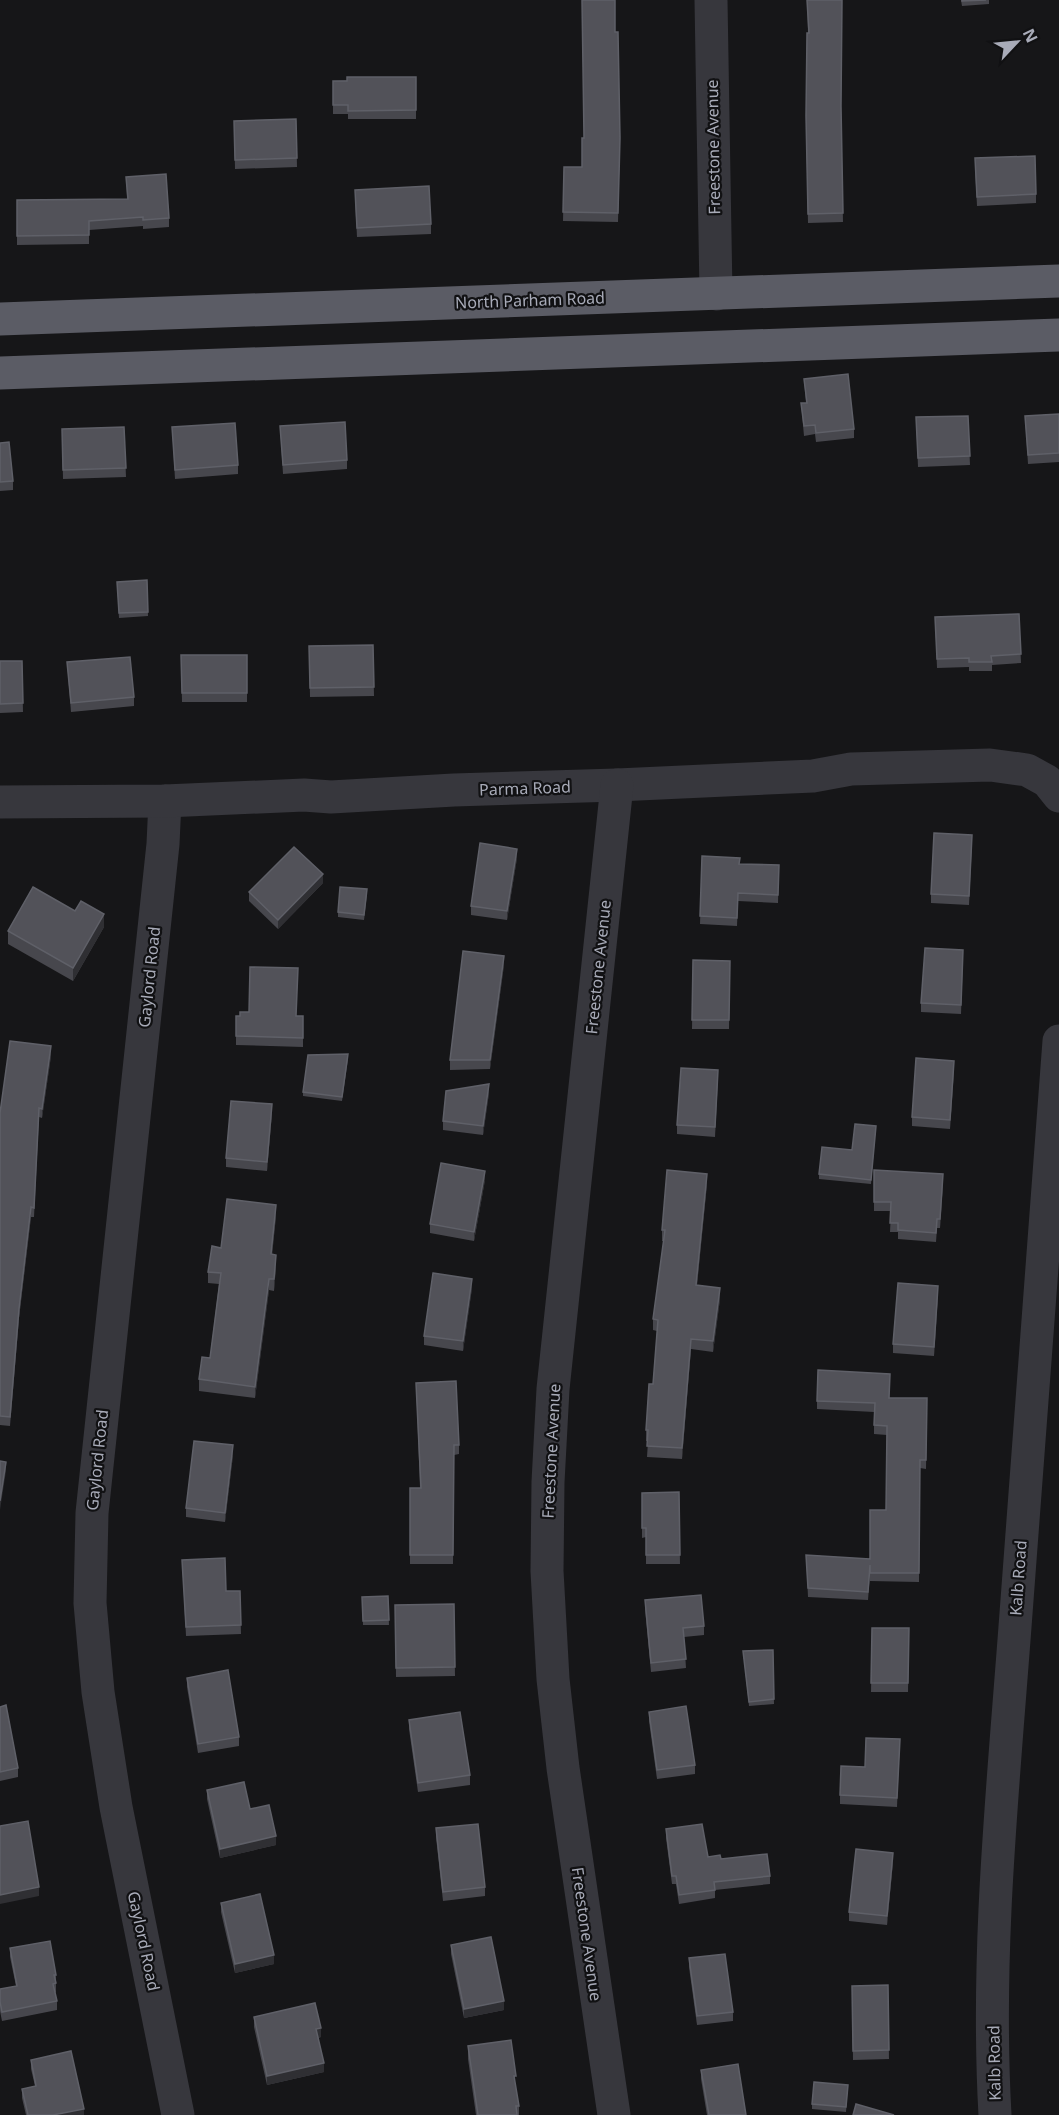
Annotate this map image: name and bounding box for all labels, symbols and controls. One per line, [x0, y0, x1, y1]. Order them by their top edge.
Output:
north arrow [987, 12, 1047, 72]
text: N [1018, 25, 1043, 46]
street label: Freestone Avenue [701, 79, 725, 215]
street label: North Parham Road [455, 286, 605, 314]
street label: Parma Road [479, 775, 571, 801]
street label: Freestone Avenue [580, 899, 616, 1035]
street label: Gaylord Road [133, 925, 165, 1029]
street label: Freestone Avenue [536, 1383, 566, 1519]
street label: Gaylord Road [81, 1408, 113, 1512]
street label: Kalb Road [1004, 1540, 1032, 1616]
street label: Freestone Avenue [567, 1866, 607, 2002]
street label: Gaylord Road [123, 1889, 165, 1993]
street label: Kalb Road [982, 2025, 1006, 2101]

